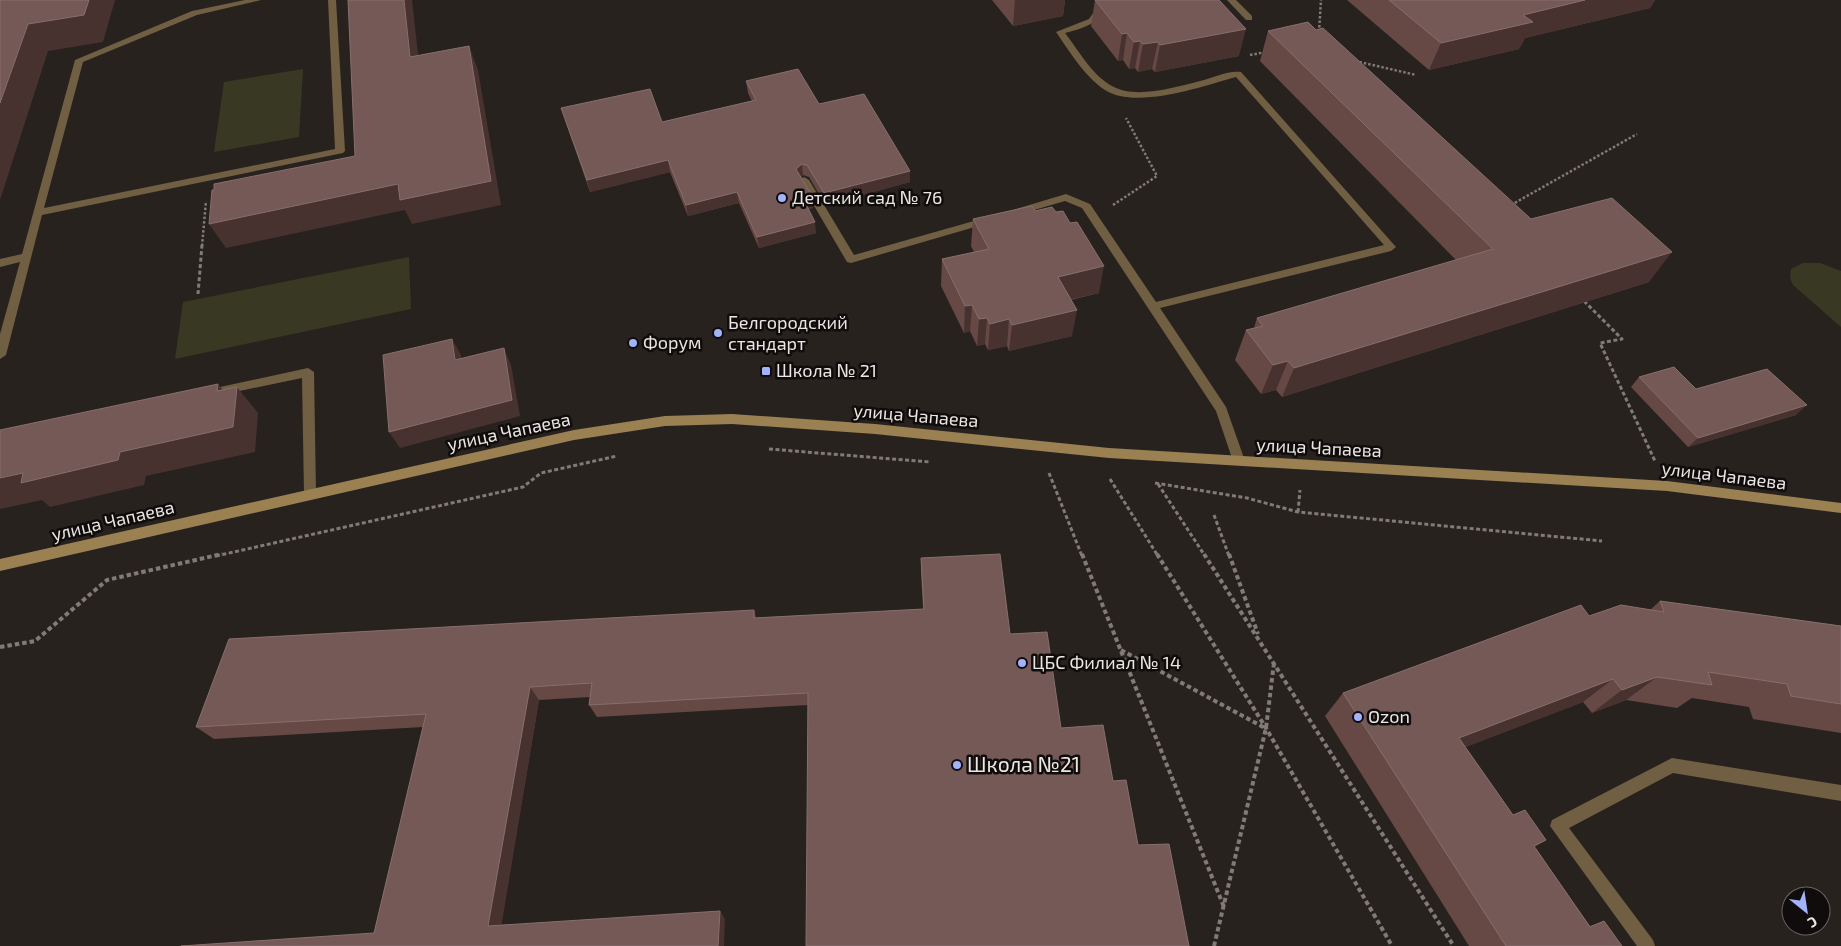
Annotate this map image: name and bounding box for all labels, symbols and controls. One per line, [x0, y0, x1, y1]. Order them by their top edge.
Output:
place label: Детский сад № 76 [792, 186, 942, 208]
marker: Детский сад № 76 [776, 192, 788, 204]
place label: Белгородский стандарт [728, 311, 848, 354]
marker: Белгородский стандарт [712, 327, 724, 339]
place label: Форум [643, 331, 702, 353]
marker: Форум [627, 337, 639, 349]
place label: Школа № 21 [776, 359, 877, 381]
marker: Школа № 21 [760, 365, 772, 377]
street label: улица Чапаева [853, 399, 980, 431]
street label: улица Чапаева [445, 407, 572, 455]
street label: улица Чапаева [1256, 433, 1382, 461]
street label: улица Чапаева [1661, 456, 1788, 494]
street label: улица Чапаева [49, 495, 176, 545]
place label: ЦБС Филиал № 14 [1032, 651, 1181, 673]
marker: ЦБС Филиал № 14 [1016, 657, 1028, 669]
place label: Ozon [1368, 705, 1410, 727]
marker: Ozon [1352, 711, 1364, 723]
place label: Школа №21 [967, 751, 1080, 776]
marker: Школа №21 [951, 759, 963, 771]
north arrow [1781, 886, 1831, 936]
text: С [1805, 913, 1821, 932]

